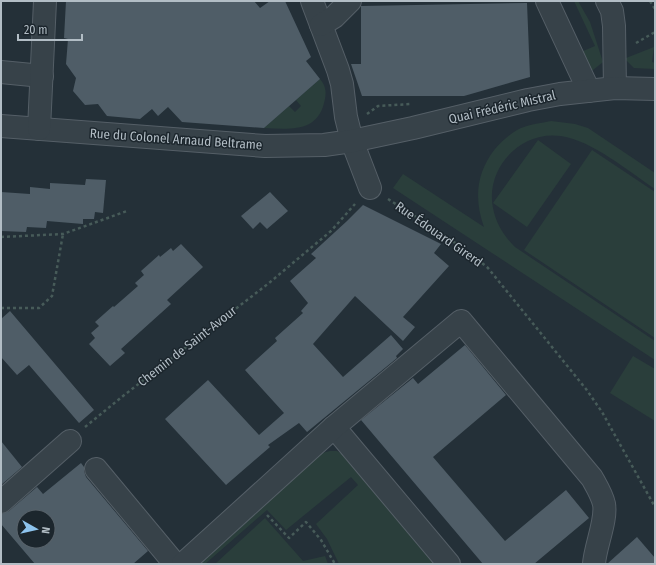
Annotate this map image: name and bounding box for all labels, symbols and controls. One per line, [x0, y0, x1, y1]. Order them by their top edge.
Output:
scale bar [18, 16, 82, 42]
text: 20 m [24, 23, 48, 37]
street label: Quai Frédéric Mistral [447, 87, 558, 127]
street label: Rue du Colonel Arnaud Beltrame [89, 125, 263, 153]
street label: Rue Édouard Girerd [393, 198, 485, 270]
street label: Chemin de Saint-Avour [135, 302, 240, 389]
north arrow [16, 509, 56, 549]
text: N [39, 526, 52, 534]

